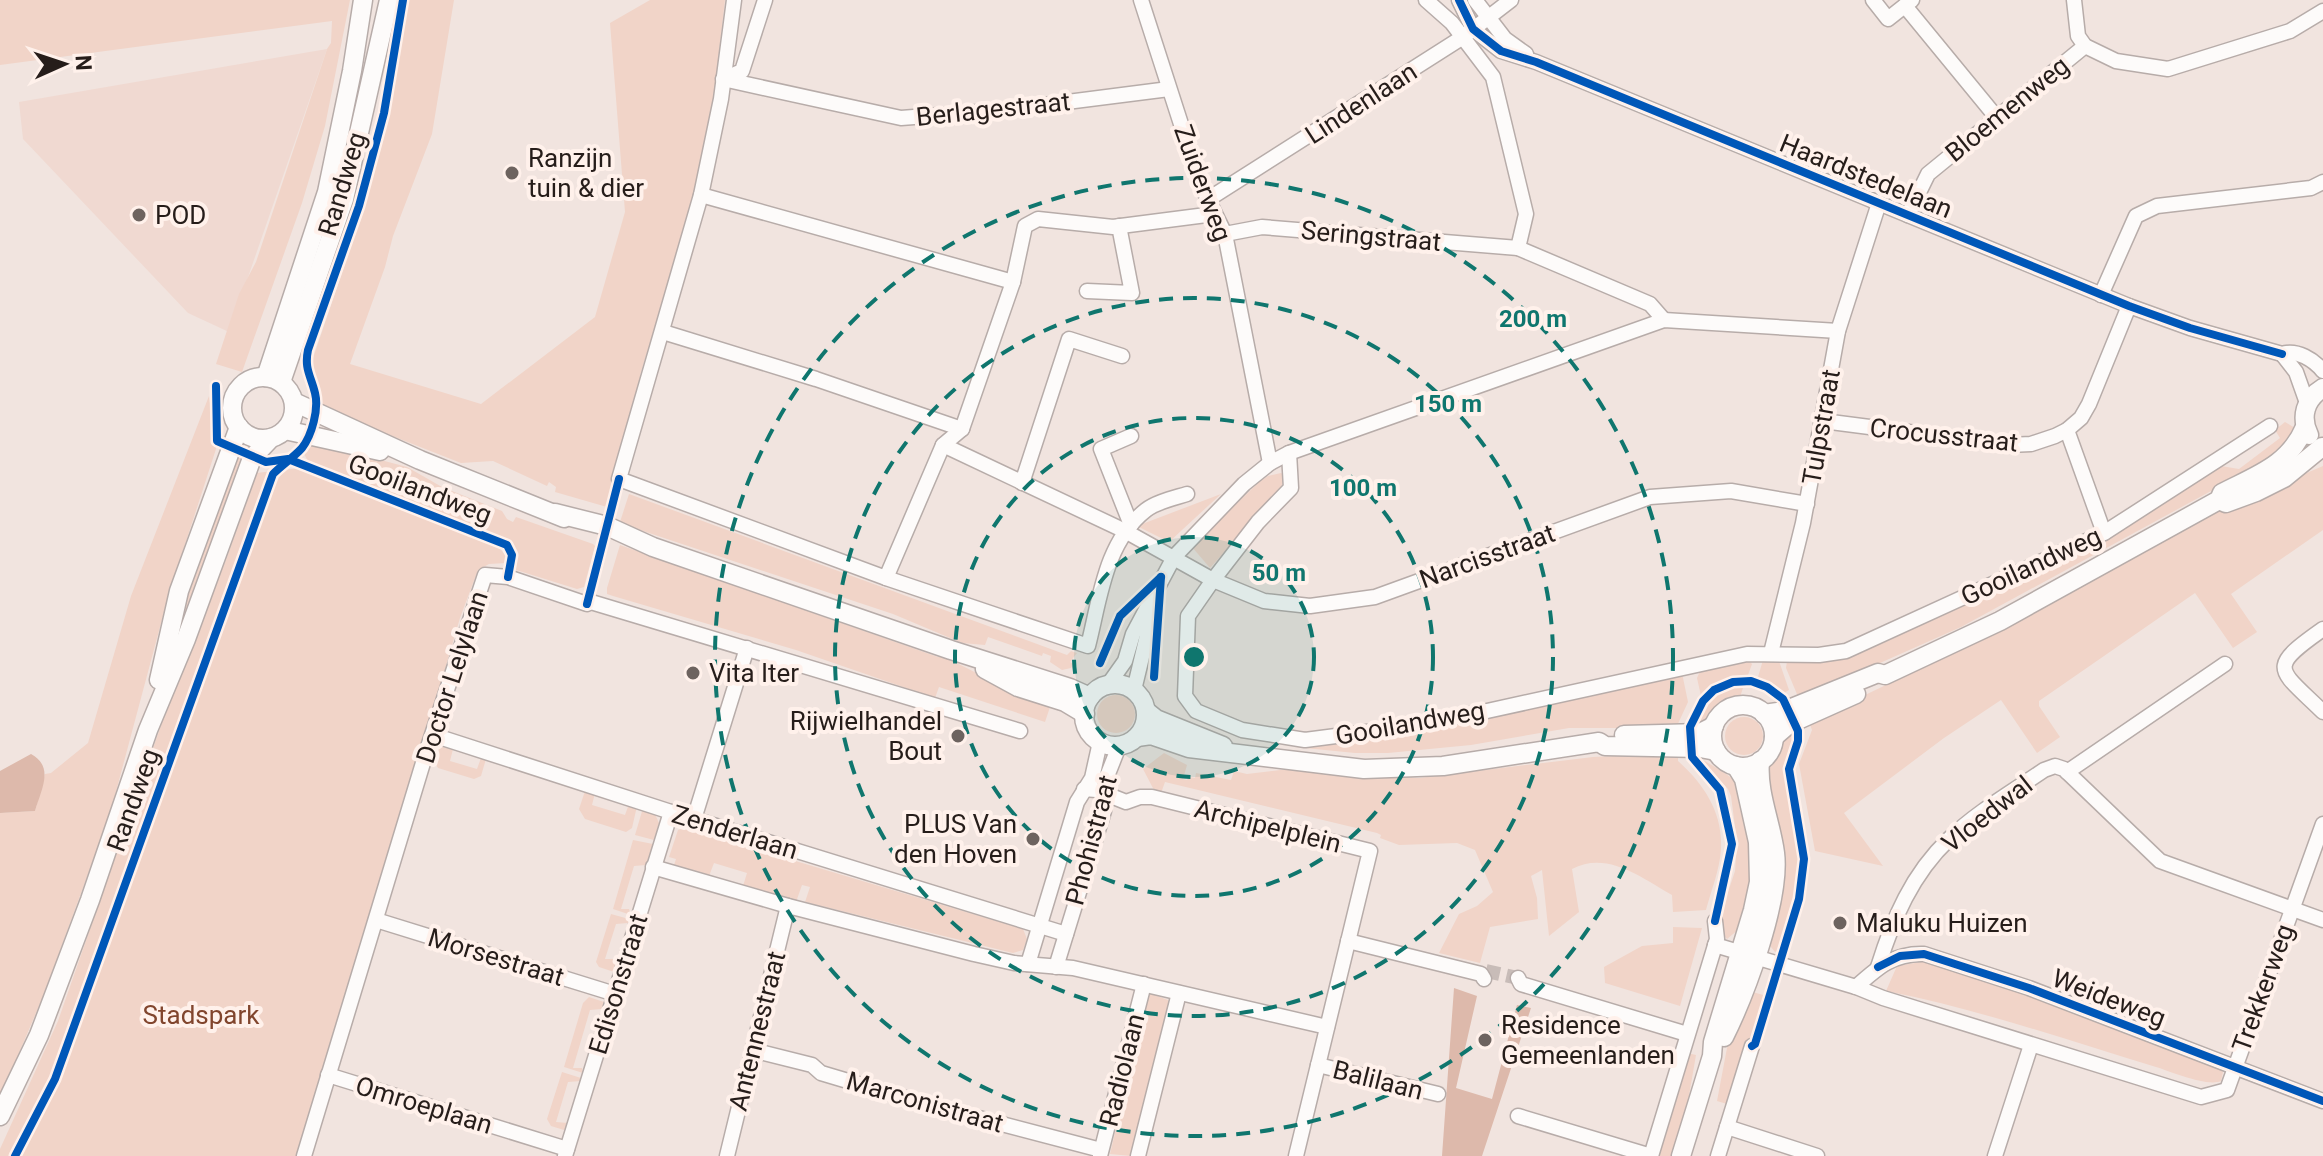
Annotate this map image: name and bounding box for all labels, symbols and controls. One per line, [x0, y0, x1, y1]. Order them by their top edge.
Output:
north arrow [24, 24, 104, 104]
street label: Bloemenweg [1939, 50, 2075, 168]
text: N [71, 55, 96, 71]
street label: Lindenlaan [1300, 56, 1422, 150]
street label: Berlagestraat [915, 86, 1071, 132]
street label: Zuiderweg [1168, 121, 1238, 245]
street label: Randweg [312, 128, 372, 240]
street label: Haardstedelaan [1775, 128, 1957, 224]
place label: Ranzijn tuin & dier [528, 143, 644, 203]
marker: Ranzijn tuin & dier [503, 164, 521, 182]
place label: POD [155, 200, 206, 230]
marker: POD [130, 206, 148, 224]
street label: Seringstraat [1300, 215, 1442, 257]
text: 200 m [1499, 305, 1567, 333]
street label: Tulpstraat [1796, 367, 1846, 487]
text: 150 m [1414, 390, 1482, 418]
street label: Crocusstraat [1868, 412, 2020, 458]
street label: Gooilandweg [344, 448, 496, 530]
text: 100 m [1329, 474, 1397, 502]
street label: Narcisstraat [1415, 518, 1559, 594]
street label: Gooilandweg [1956, 520, 2106, 612]
text: 50 m [1252, 559, 1306, 587]
street label: Doctor Lelylaan [410, 587, 494, 767]
centre of rings [1180, 643, 1208, 671]
place label: Vita Iter [709, 658, 799, 688]
marker: Vita Iter [684, 664, 702, 682]
street label: Gooilandweg [1333, 695, 1487, 751]
place label: Rijwielhandel Bout [790, 706, 942, 766]
marker: Rijwielhandel Bout [949, 727, 967, 745]
street label: Randweg [101, 745, 165, 855]
street label: Vloedwal [1936, 769, 2038, 859]
street label: Phohistraat [1059, 772, 1123, 908]
street label: Archipelplein [1192, 793, 1344, 859]
street label: Zenderlaan [669, 799, 801, 865]
place label: PLUS Van den Hoven [894, 809, 1017, 869]
marker: PLUS Van den Hoven [1024, 830, 1042, 848]
place label: Maluku Huizen [1856, 908, 2028, 938]
street label: Edisonstraat [582, 910, 654, 1058]
marker: Maluku Huizen [1831, 914, 1849, 932]
street label: Trekkerweg [2226, 920, 2300, 1056]
street label: Morsestraat [424, 922, 568, 992]
street label: Antennestraat [723, 948, 791, 1114]
street label: Weideweg [2048, 963, 2170, 1033]
park label: Stadspark [143, 1000, 260, 1030]
place label: Residence Gemeenlanden [1501, 1010, 1675, 1070]
street label: Radiolaan [1094, 1011, 1150, 1129]
marker: Residence Gemeenlanden [1476, 1031, 1494, 1049]
street label: Balilaan [1330, 1054, 1426, 1106]
street label: Marconistraat [843, 1065, 1007, 1139]
street label: Omroeplaan [352, 1070, 496, 1140]

